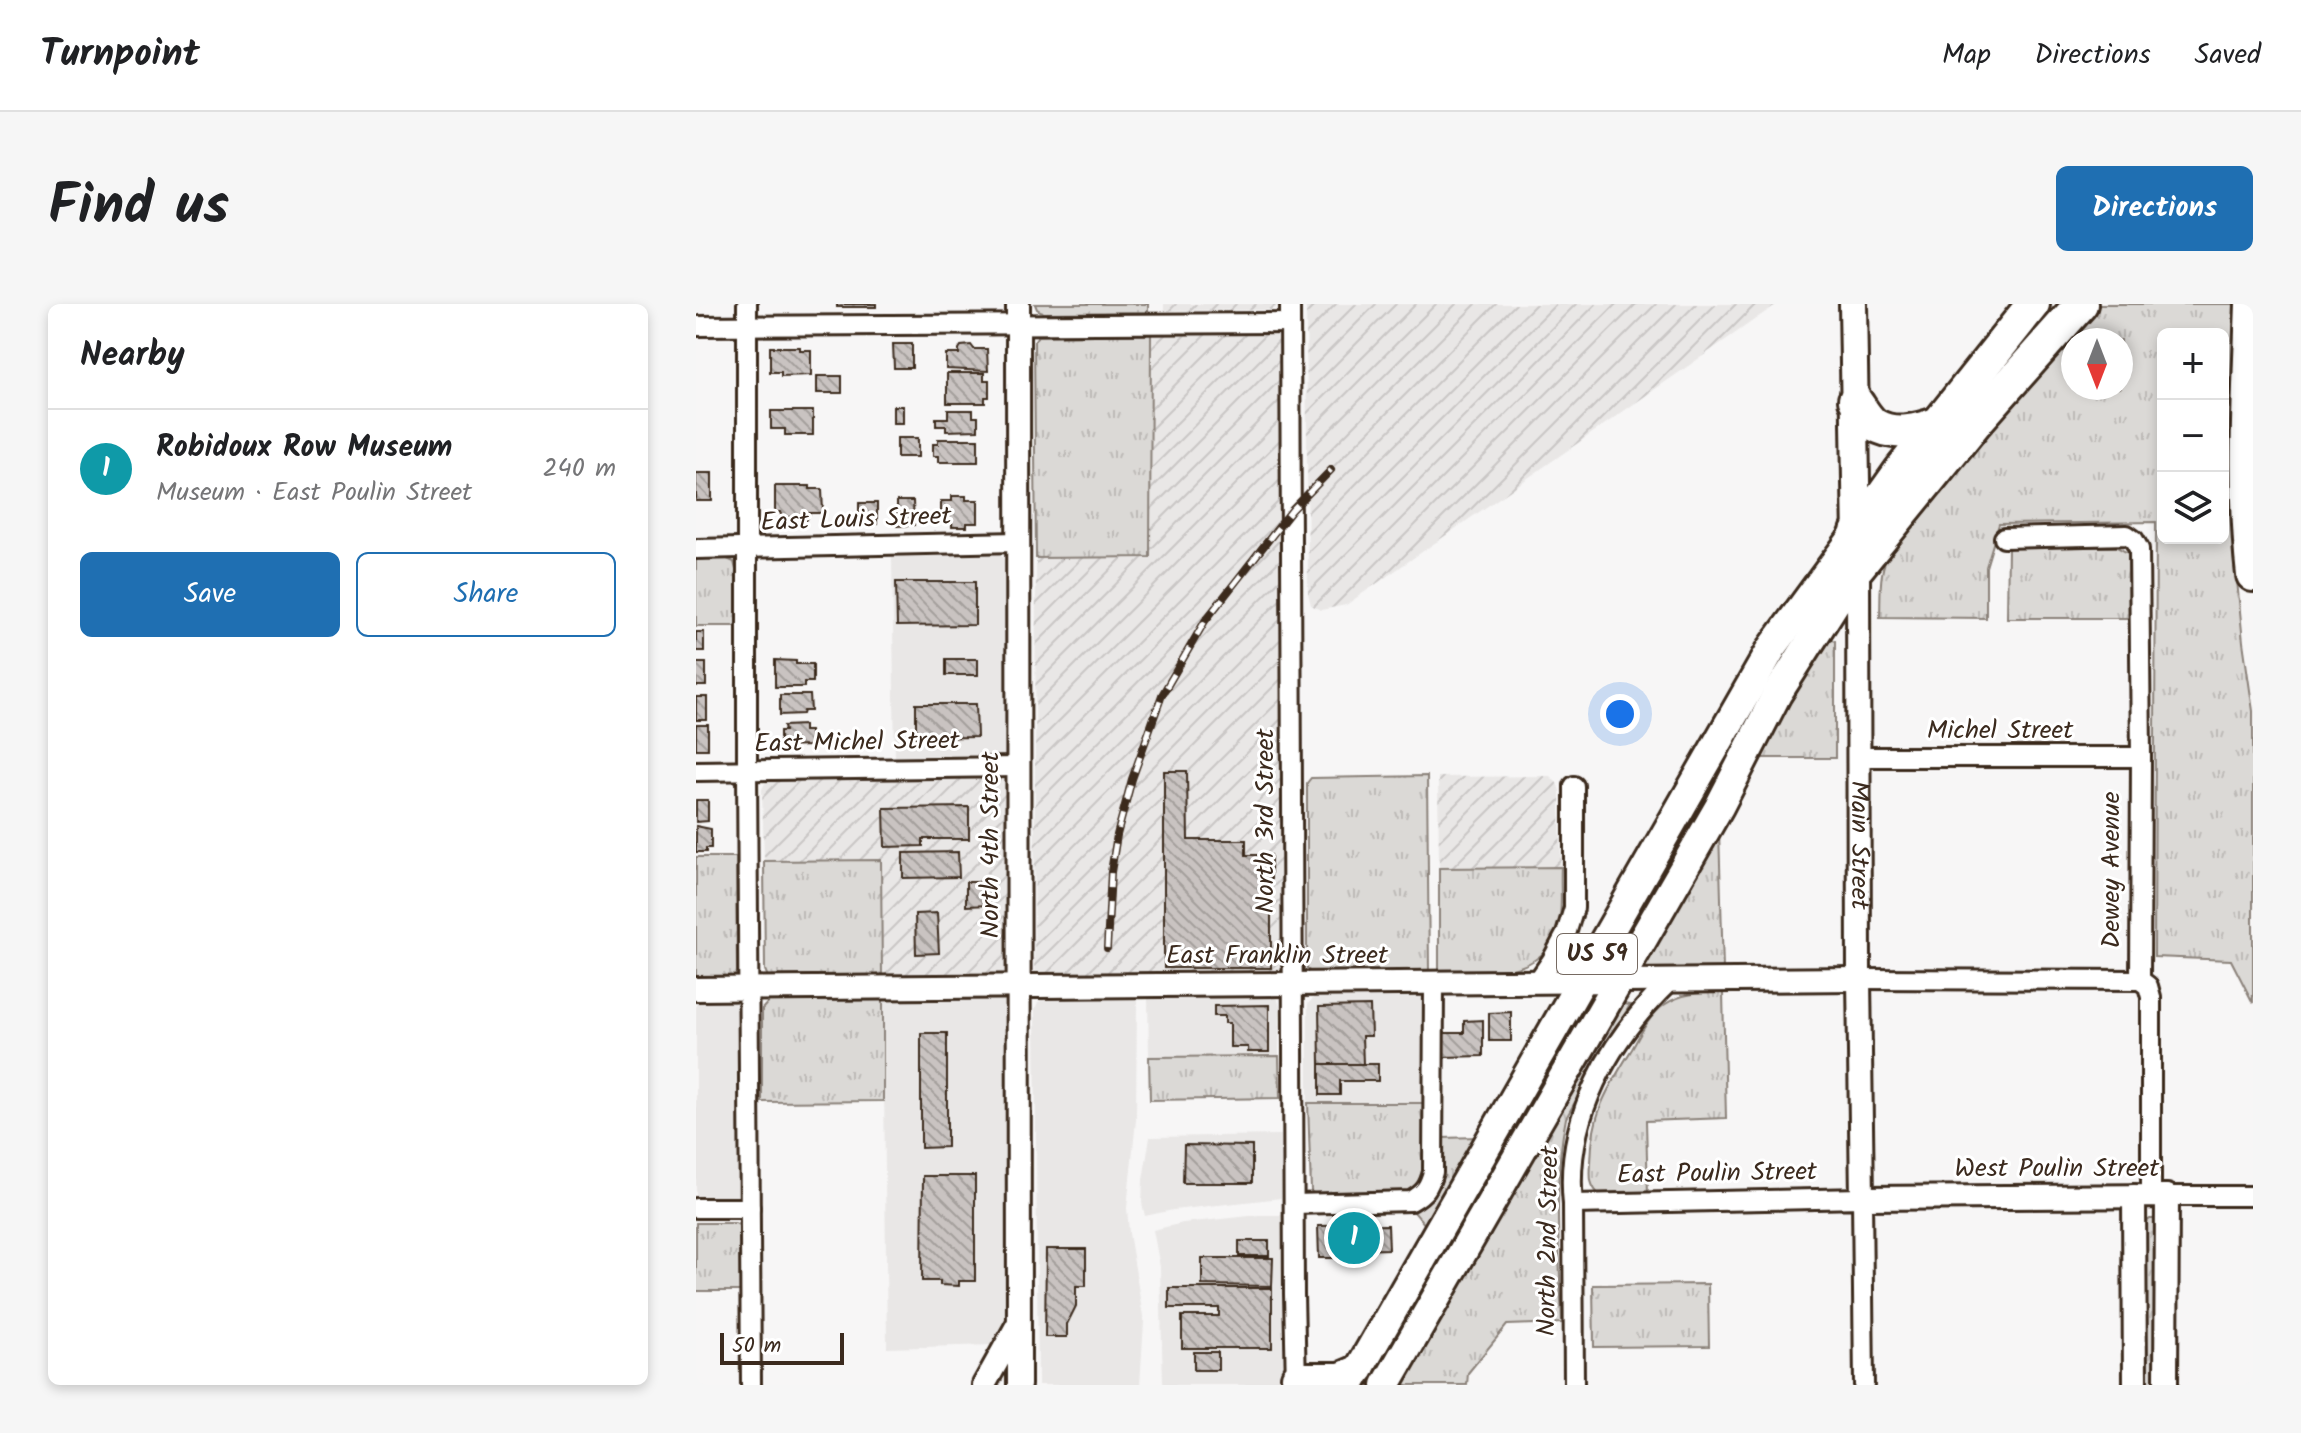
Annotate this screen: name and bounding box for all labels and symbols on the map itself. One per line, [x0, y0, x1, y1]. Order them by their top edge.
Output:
north arrow [2061, 328, 2133, 400]
street label: East Louis Street [760, 496, 953, 544]
your location [1600, 694, 1640, 734]
street label: Michel Street [1927, 710, 2074, 752]
street label: East Michel Street [754, 720, 961, 766]
street label: North 3rd Street [1245, 727, 1287, 914]
street label: North 4th Street [970, 751, 1012, 939]
street label: Main Street [1838, 780, 1880, 911]
street label: Dewey Avenue [2091, 791, 2133, 948]
road number: US 59 [1557, 934, 1637, 974]
street label: East Franklin Street [1166, 935, 1389, 977]
street label: North 2nd Street [1526, 1144, 1572, 1337]
street label: West Poulin Street [1955, 1148, 2160, 1190]
street label: East Poulin Street [1617, 1151, 1818, 1197]
pin: 1 [1328, 1208, 1380, 1268]
scale bar [720, 1329, 844, 1365]

